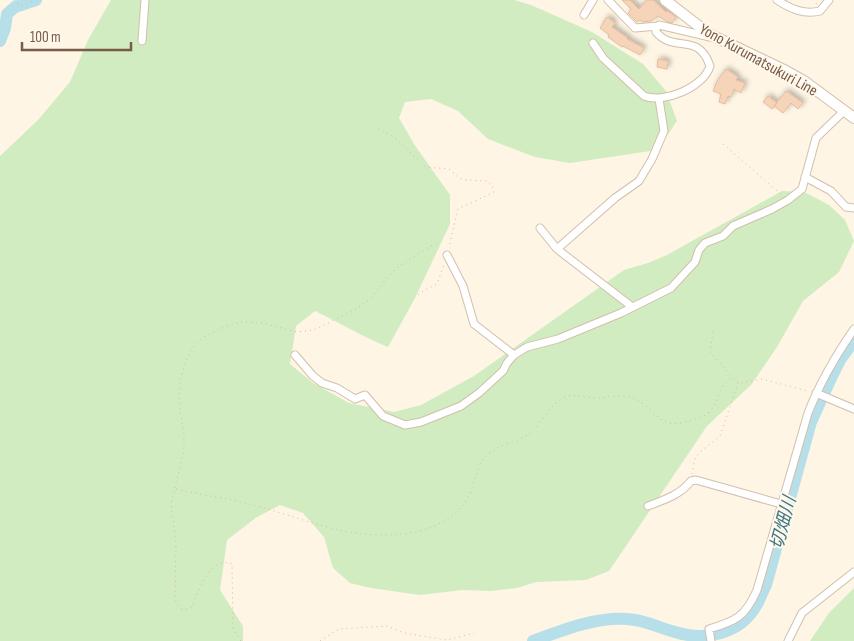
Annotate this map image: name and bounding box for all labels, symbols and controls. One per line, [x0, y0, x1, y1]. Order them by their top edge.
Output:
scale bar [22, 20, 131, 52]
street label: Yono Kurumatsukuri Line [696, 20, 821, 101]
text: 100 m [30, 28, 61, 47]
water label: 切畑川 [766, 492, 801, 552]

